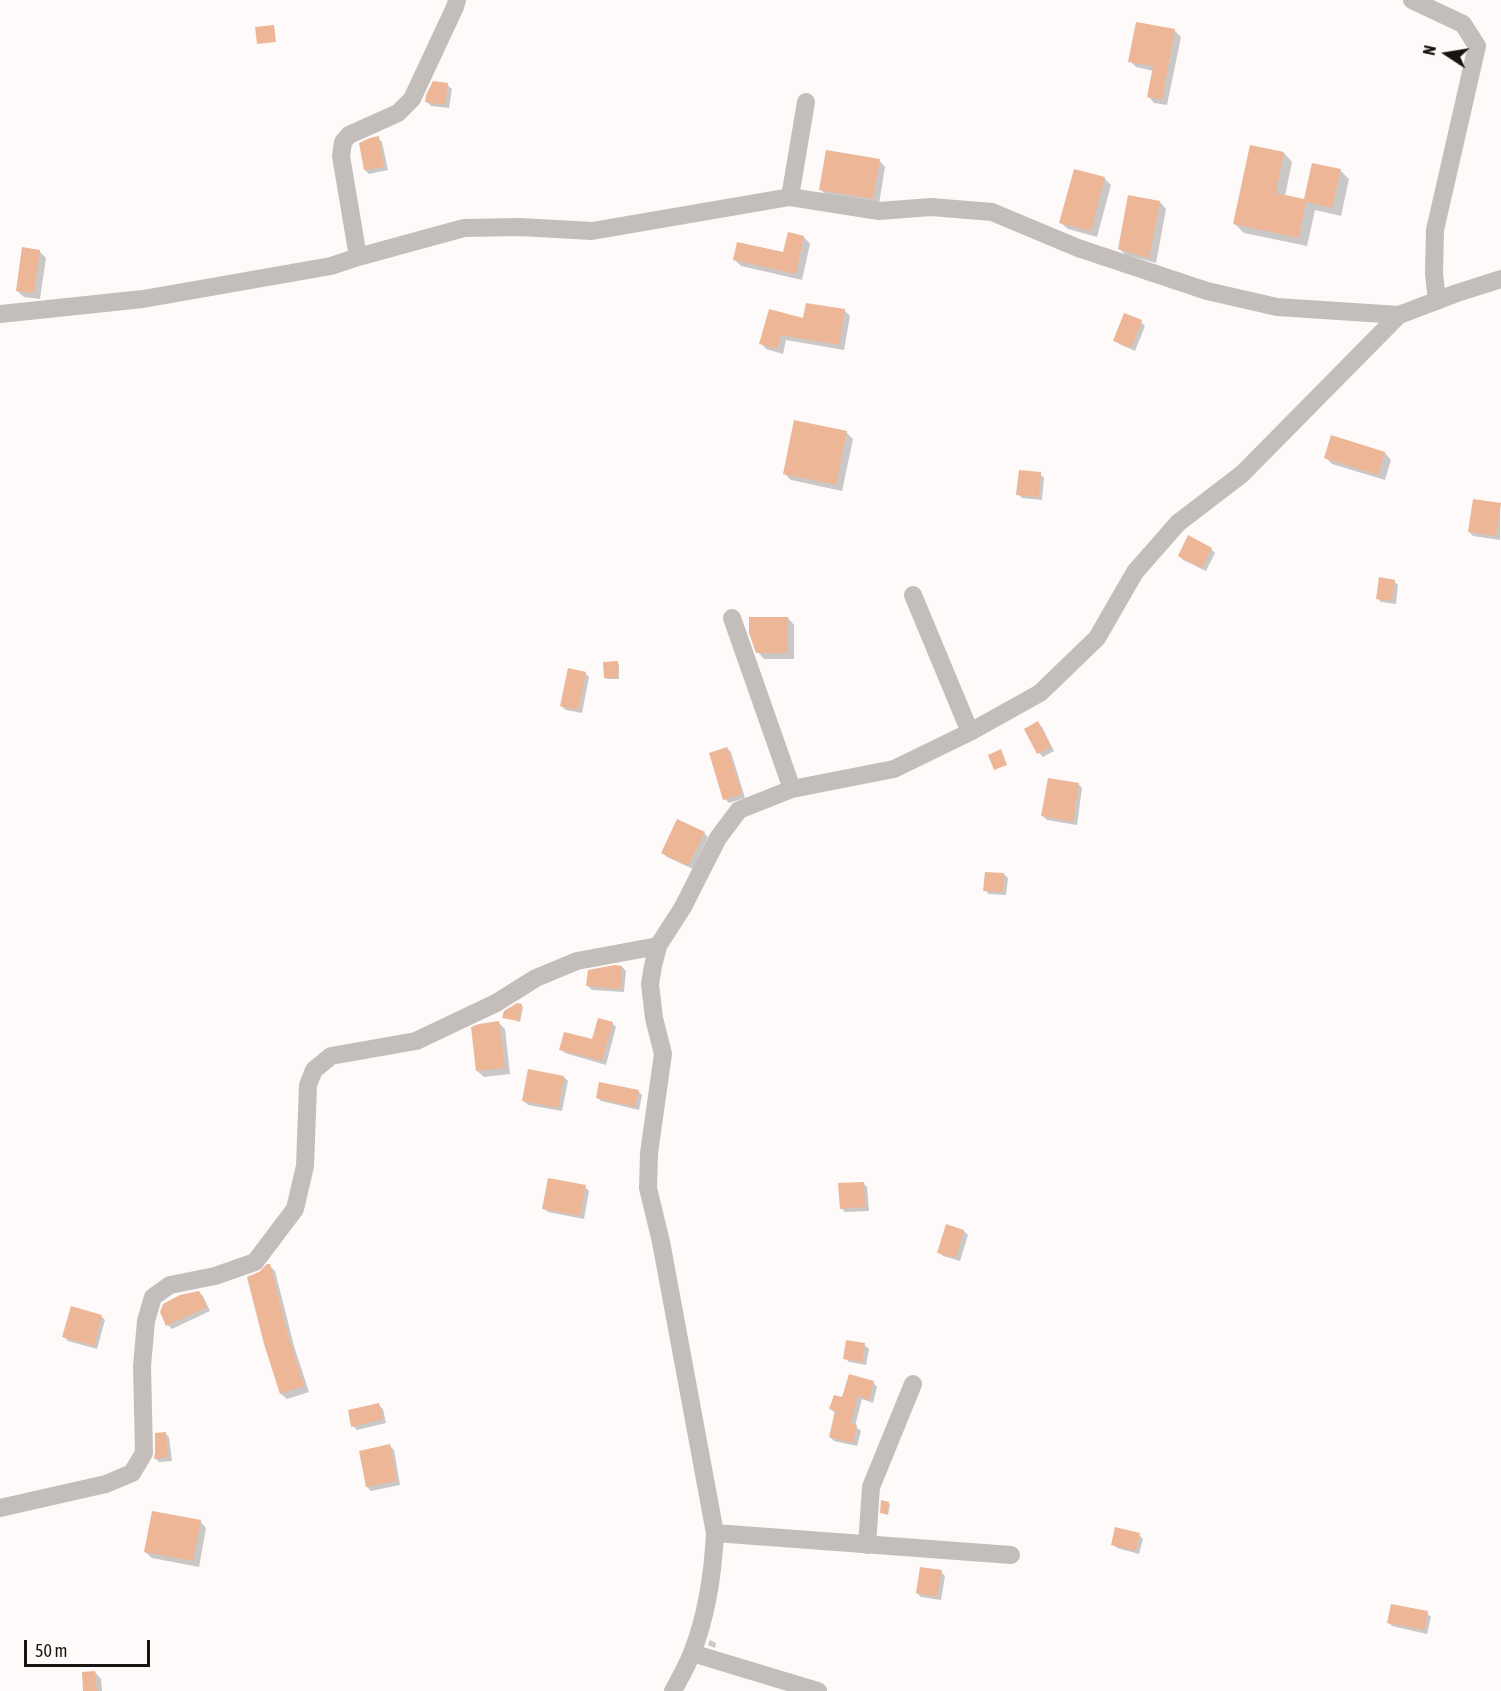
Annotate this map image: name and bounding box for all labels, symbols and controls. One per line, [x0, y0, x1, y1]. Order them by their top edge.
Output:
north arrow [1417, 24, 1477, 84]
text: N [1420, 44, 1439, 57]
scale bar [27, 1628, 153, 1666]
text: 50 m [35, 1640, 67, 1661]

